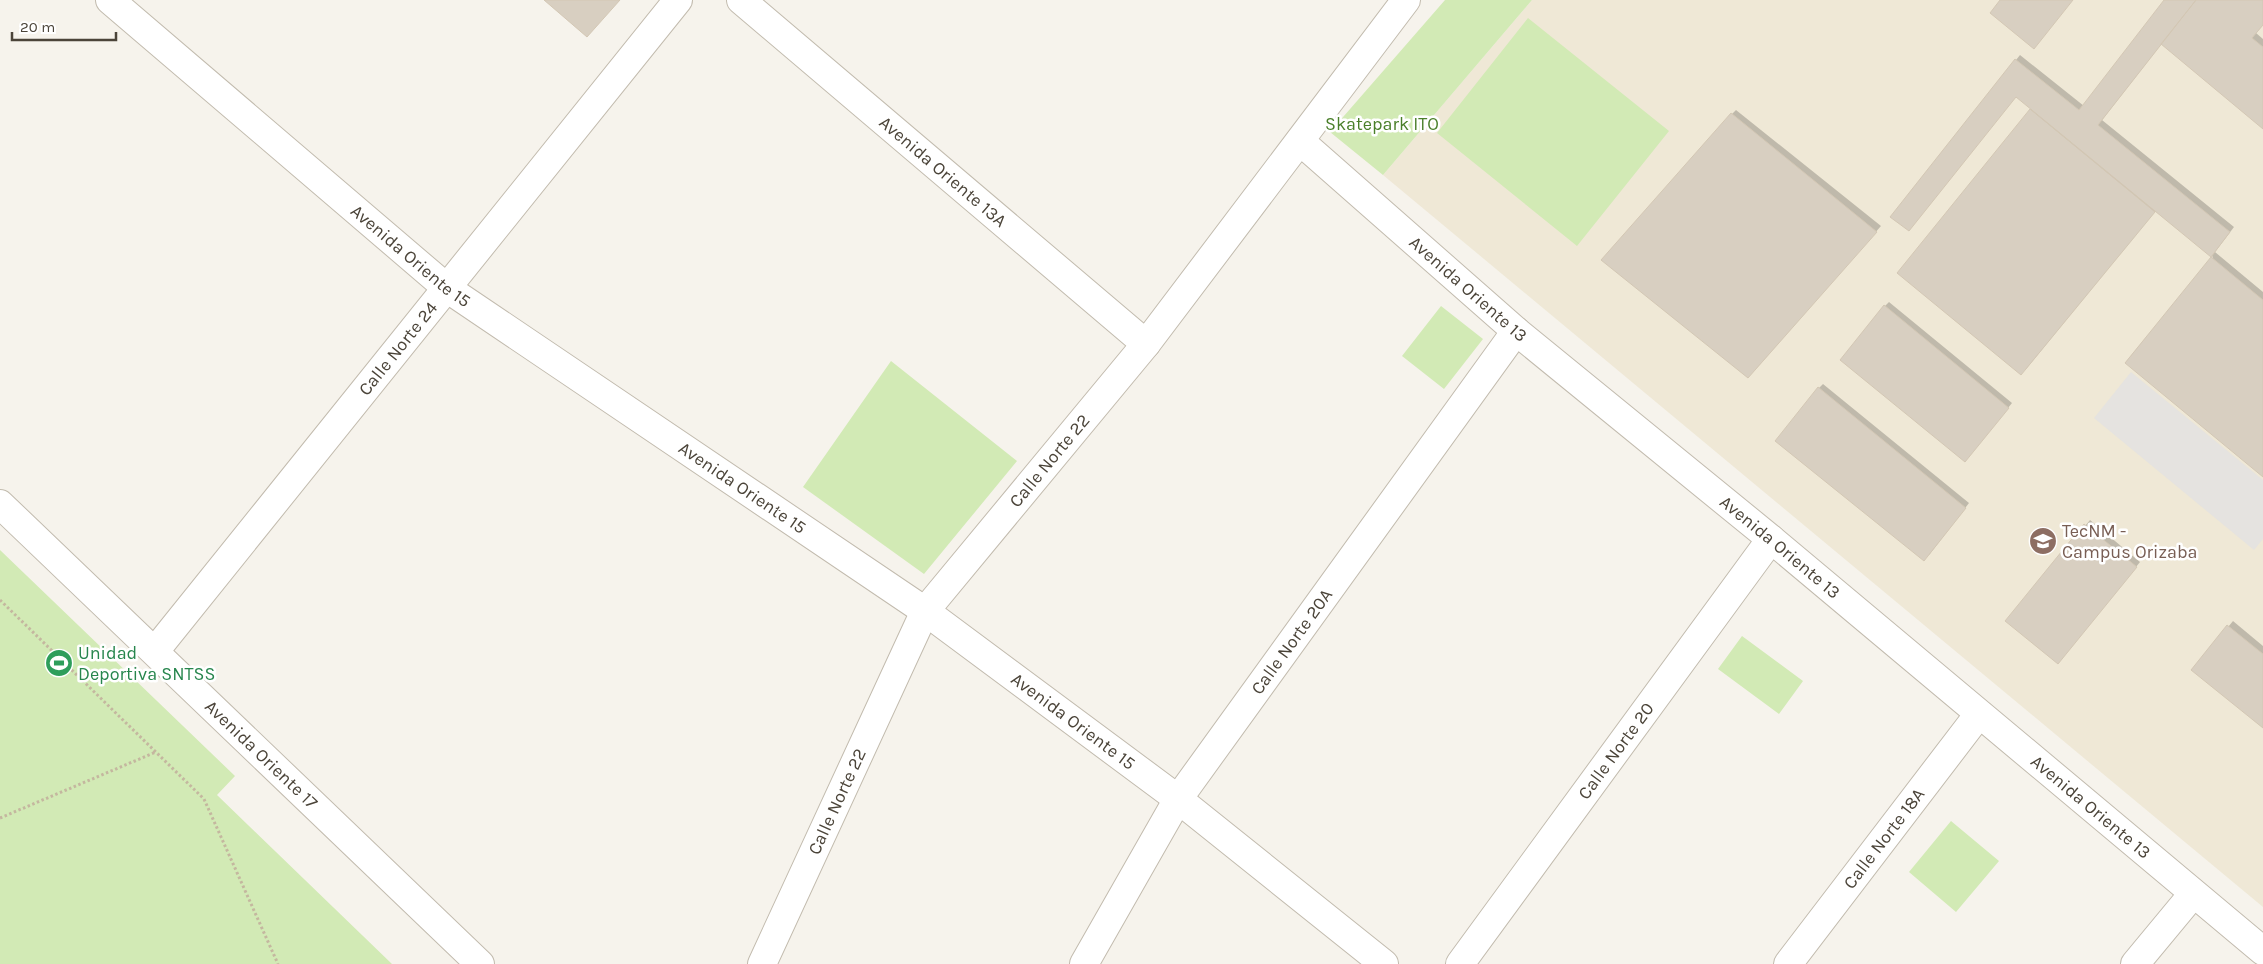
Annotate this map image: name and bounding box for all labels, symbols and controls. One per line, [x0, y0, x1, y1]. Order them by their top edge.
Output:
scale bar [12, 10, 116, 42]
text: 20 m [20, 18, 55, 36]
street label: Avenida Oriente 13A [875, 111, 1011, 232]
park label: Skatepark ITO [1325, 113, 1439, 135]
street label: Avenida Oriente 15 [346, 200, 475, 312]
street label: Avenida Oriente 13 [1405, 231, 1532, 347]
street label: Calle Norte 24 [354, 297, 442, 400]
street label: Calle Norte 22 [1004, 410, 1094, 512]
street label: Avenida Oriente 15 [674, 437, 811, 539]
street label: Avenida Oriente 13 [1715, 491, 1845, 603]
place label: TecNM - Campus Orizaba [2062, 520, 2197, 563]
school or university icon: TecNM - Campus Orizaba [2028, 526, 2058, 556]
street label: Calle Norte 20A [1246, 585, 1337, 699]
place label: Unidad Deportiva SNTSS [78, 642, 215, 685]
sports icon: Unidad Deportiva SNTSS [44, 648, 74, 678]
street label: Avenida Oriente 15 [1007, 668, 1140, 775]
street label: Avenida Oriente 17 [200, 695, 323, 814]
street label: Calle Norte 20 [1573, 698, 1659, 804]
street label: Calle Norte 22 [803, 745, 871, 858]
street label: Avenida Oriente 13 [2026, 750, 2155, 863]
street label: Calle Norte 18A [1838, 784, 1929, 893]

